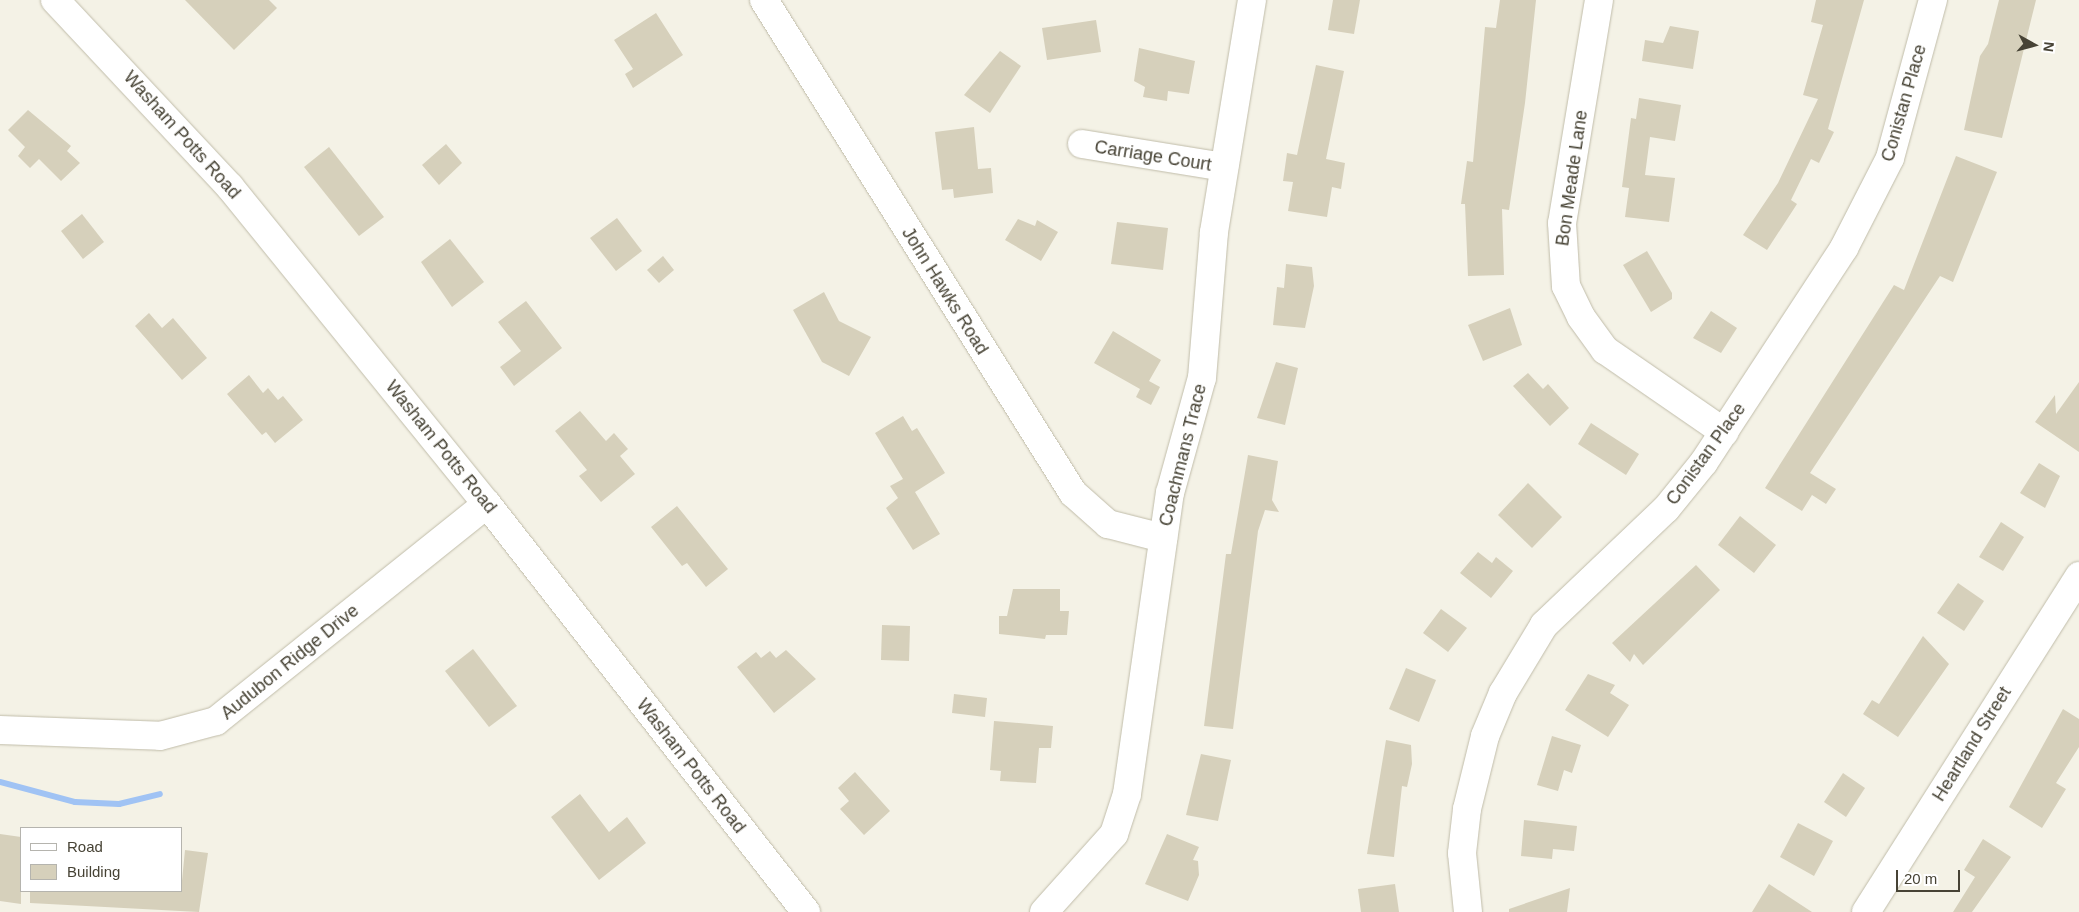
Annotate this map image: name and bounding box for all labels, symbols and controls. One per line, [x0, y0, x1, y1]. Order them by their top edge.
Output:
north arrow [2009, 20, 2059, 70]
text: N [2040, 41, 2057, 53]
street label: Conistan Place [1877, 42, 1931, 164]
street label: Washam Potts Road [119, 67, 245, 203]
street label: Bon Meade Lane [1552, 109, 1592, 247]
street label: Carriage Court [1093, 136, 1213, 176]
street label: John Hawks Road [897, 223, 993, 359]
street label: Washam Potts Road [381, 376, 501, 518]
street label: Coachmans Trace [1155, 381, 1211, 529]
street label: Conistan Place [1662, 399, 1750, 509]
street label: Audubon Ridge Drive [217, 600, 363, 724]
street label: Heartland Street [1928, 683, 2016, 805]
street label: Washam Potts Road [632, 695, 750, 837]
legend [20, 827, 182, 892]
text: Road [67, 838, 103, 855]
scale bar [1899, 860, 1963, 892]
text: Building [67, 863, 120, 880]
text: 20 m [1904, 870, 1937, 887]

